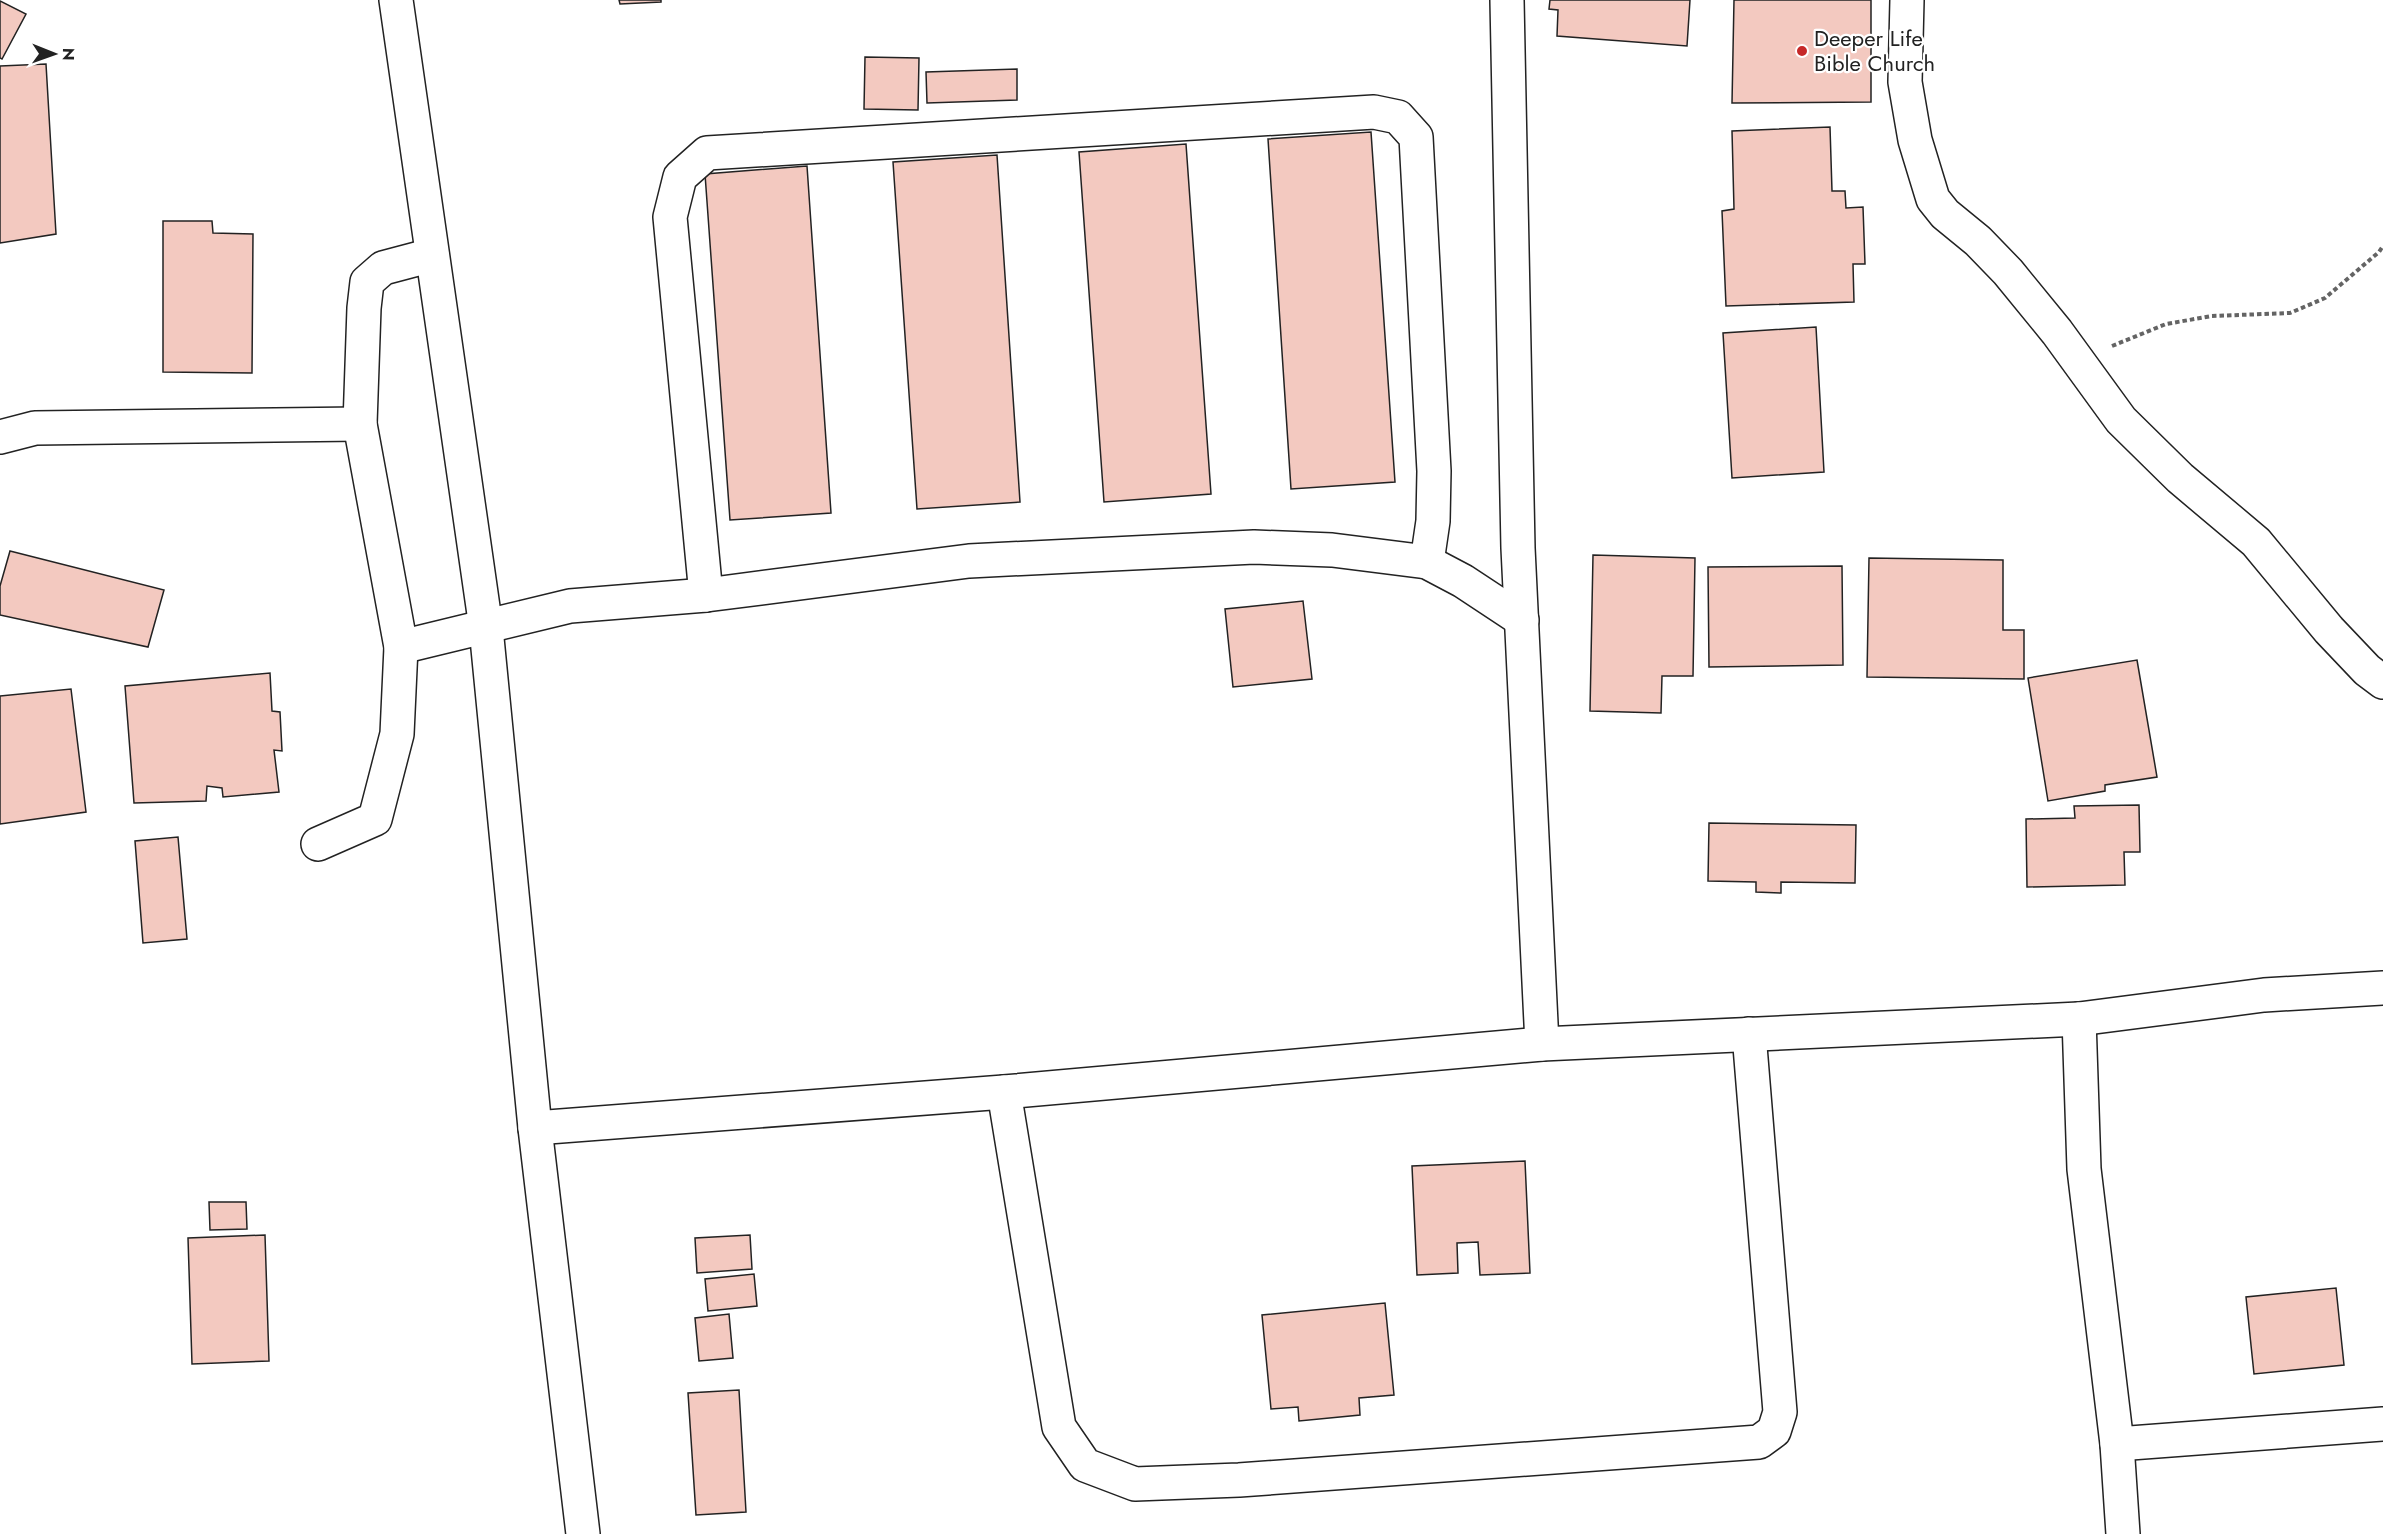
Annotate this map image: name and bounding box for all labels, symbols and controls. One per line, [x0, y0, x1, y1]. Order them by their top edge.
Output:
place label: Deeper Life Bible Church [1814, 22, 1935, 79]
north arrow [24, 24, 84, 84]
marker: Deeper Life Bible Church [1795, 44, 1809, 58]
text: N [57, 48, 80, 61]

